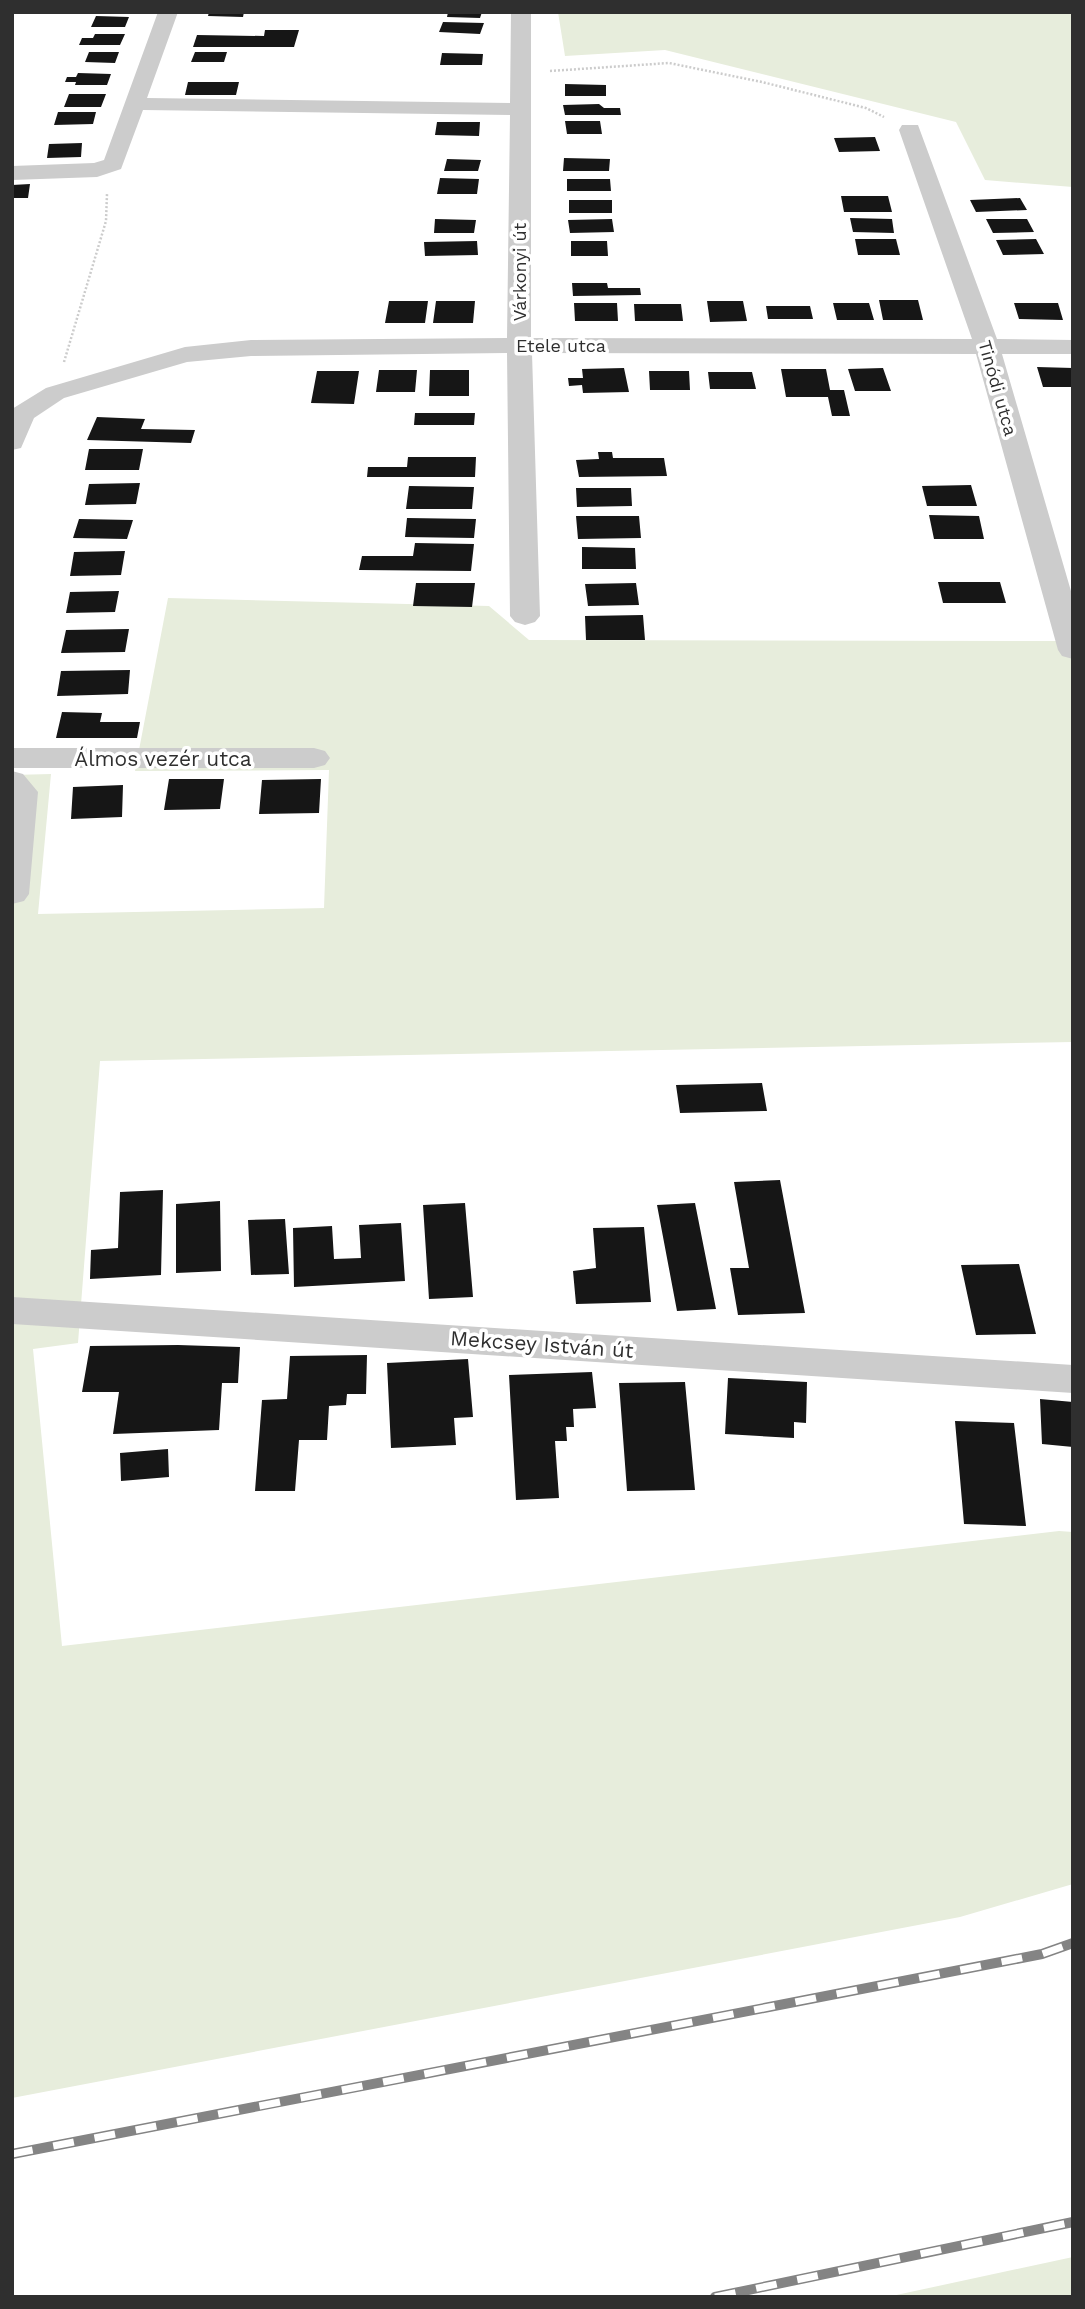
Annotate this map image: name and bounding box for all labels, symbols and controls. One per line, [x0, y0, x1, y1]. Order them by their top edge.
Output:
street label: Várkonyi út [509, 222, 530, 321]
street label: Etele utca [516, 335, 606, 356]
street label: Tinódi utca [974, 338, 1022, 438]
street label: Álmos vezér utca [74, 746, 252, 771]
street label: Mekcsey István út [450, 1325, 635, 1363]

